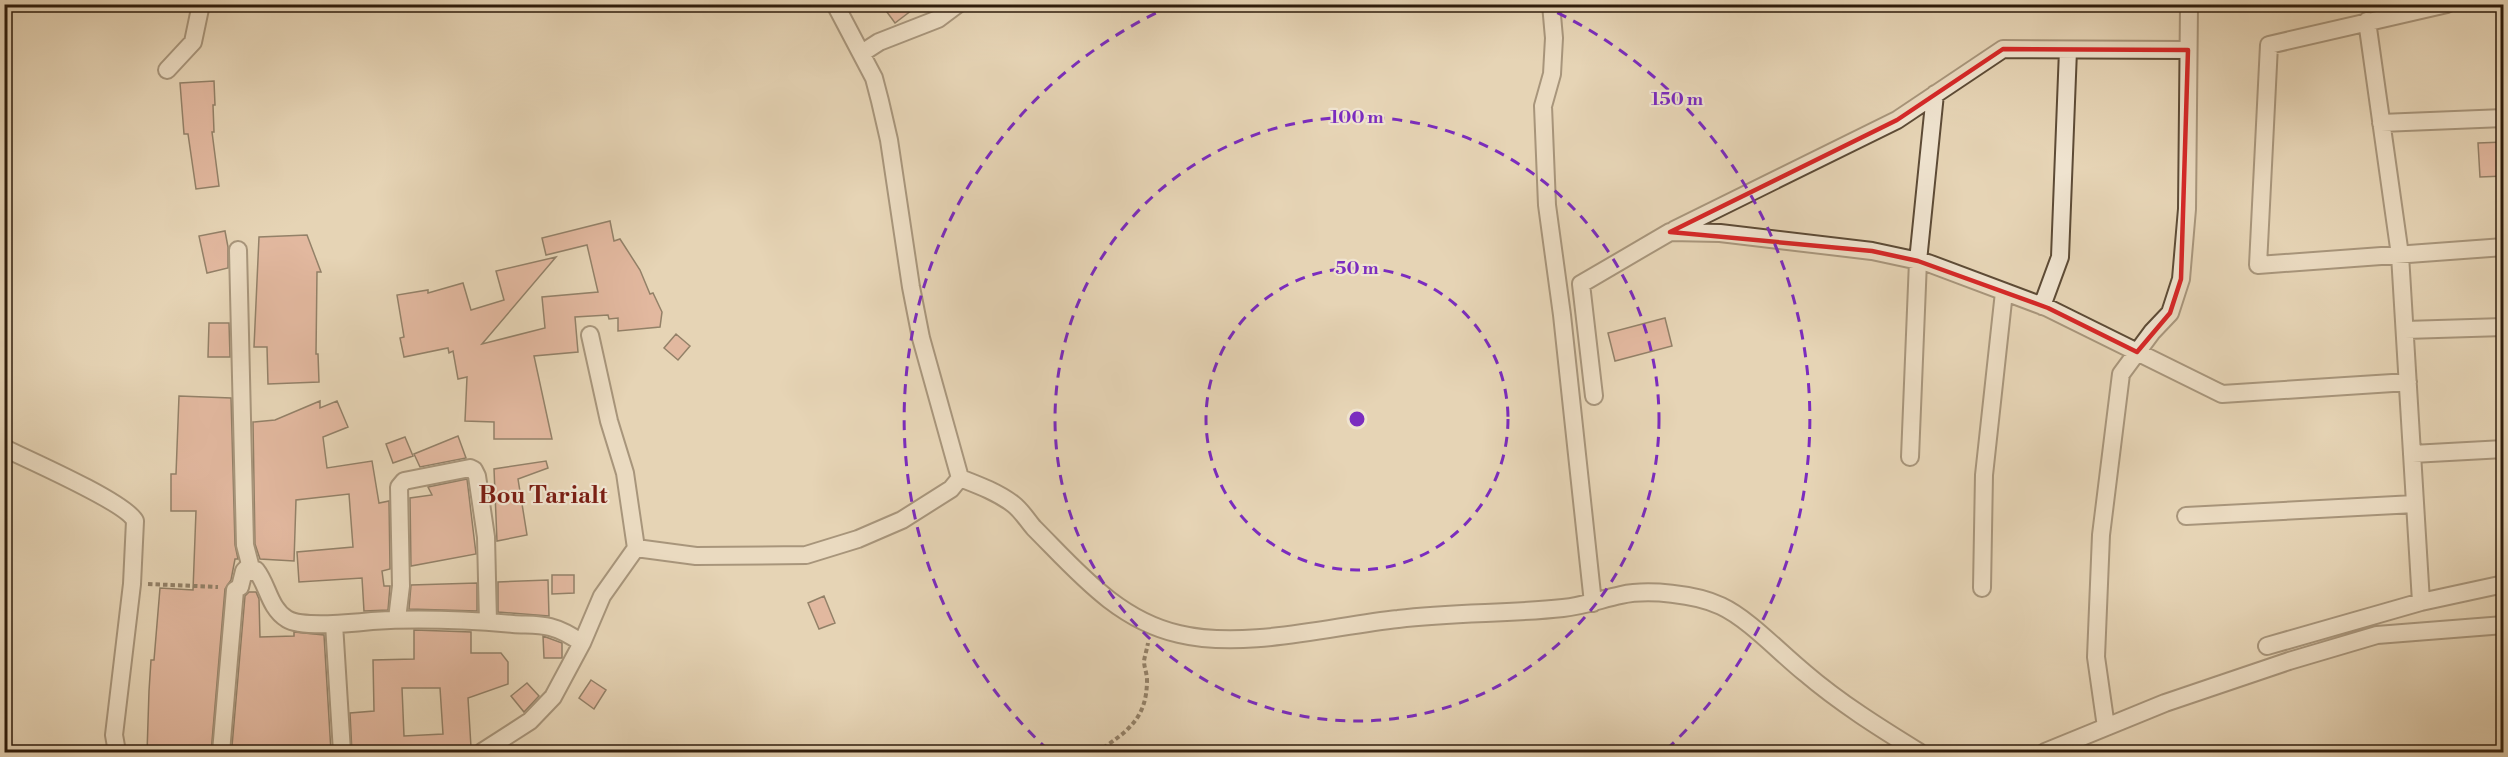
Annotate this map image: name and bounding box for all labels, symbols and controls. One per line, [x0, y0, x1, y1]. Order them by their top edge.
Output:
text: 150 m [1651, 88, 1704, 111]
text: 100 m [1330, 106, 1384, 129]
text: 50 m [1335, 257, 1379, 280]
centre of rings [1347, 409, 1367, 429]
district label: Bou Tarialt [479, 481, 608, 511]

